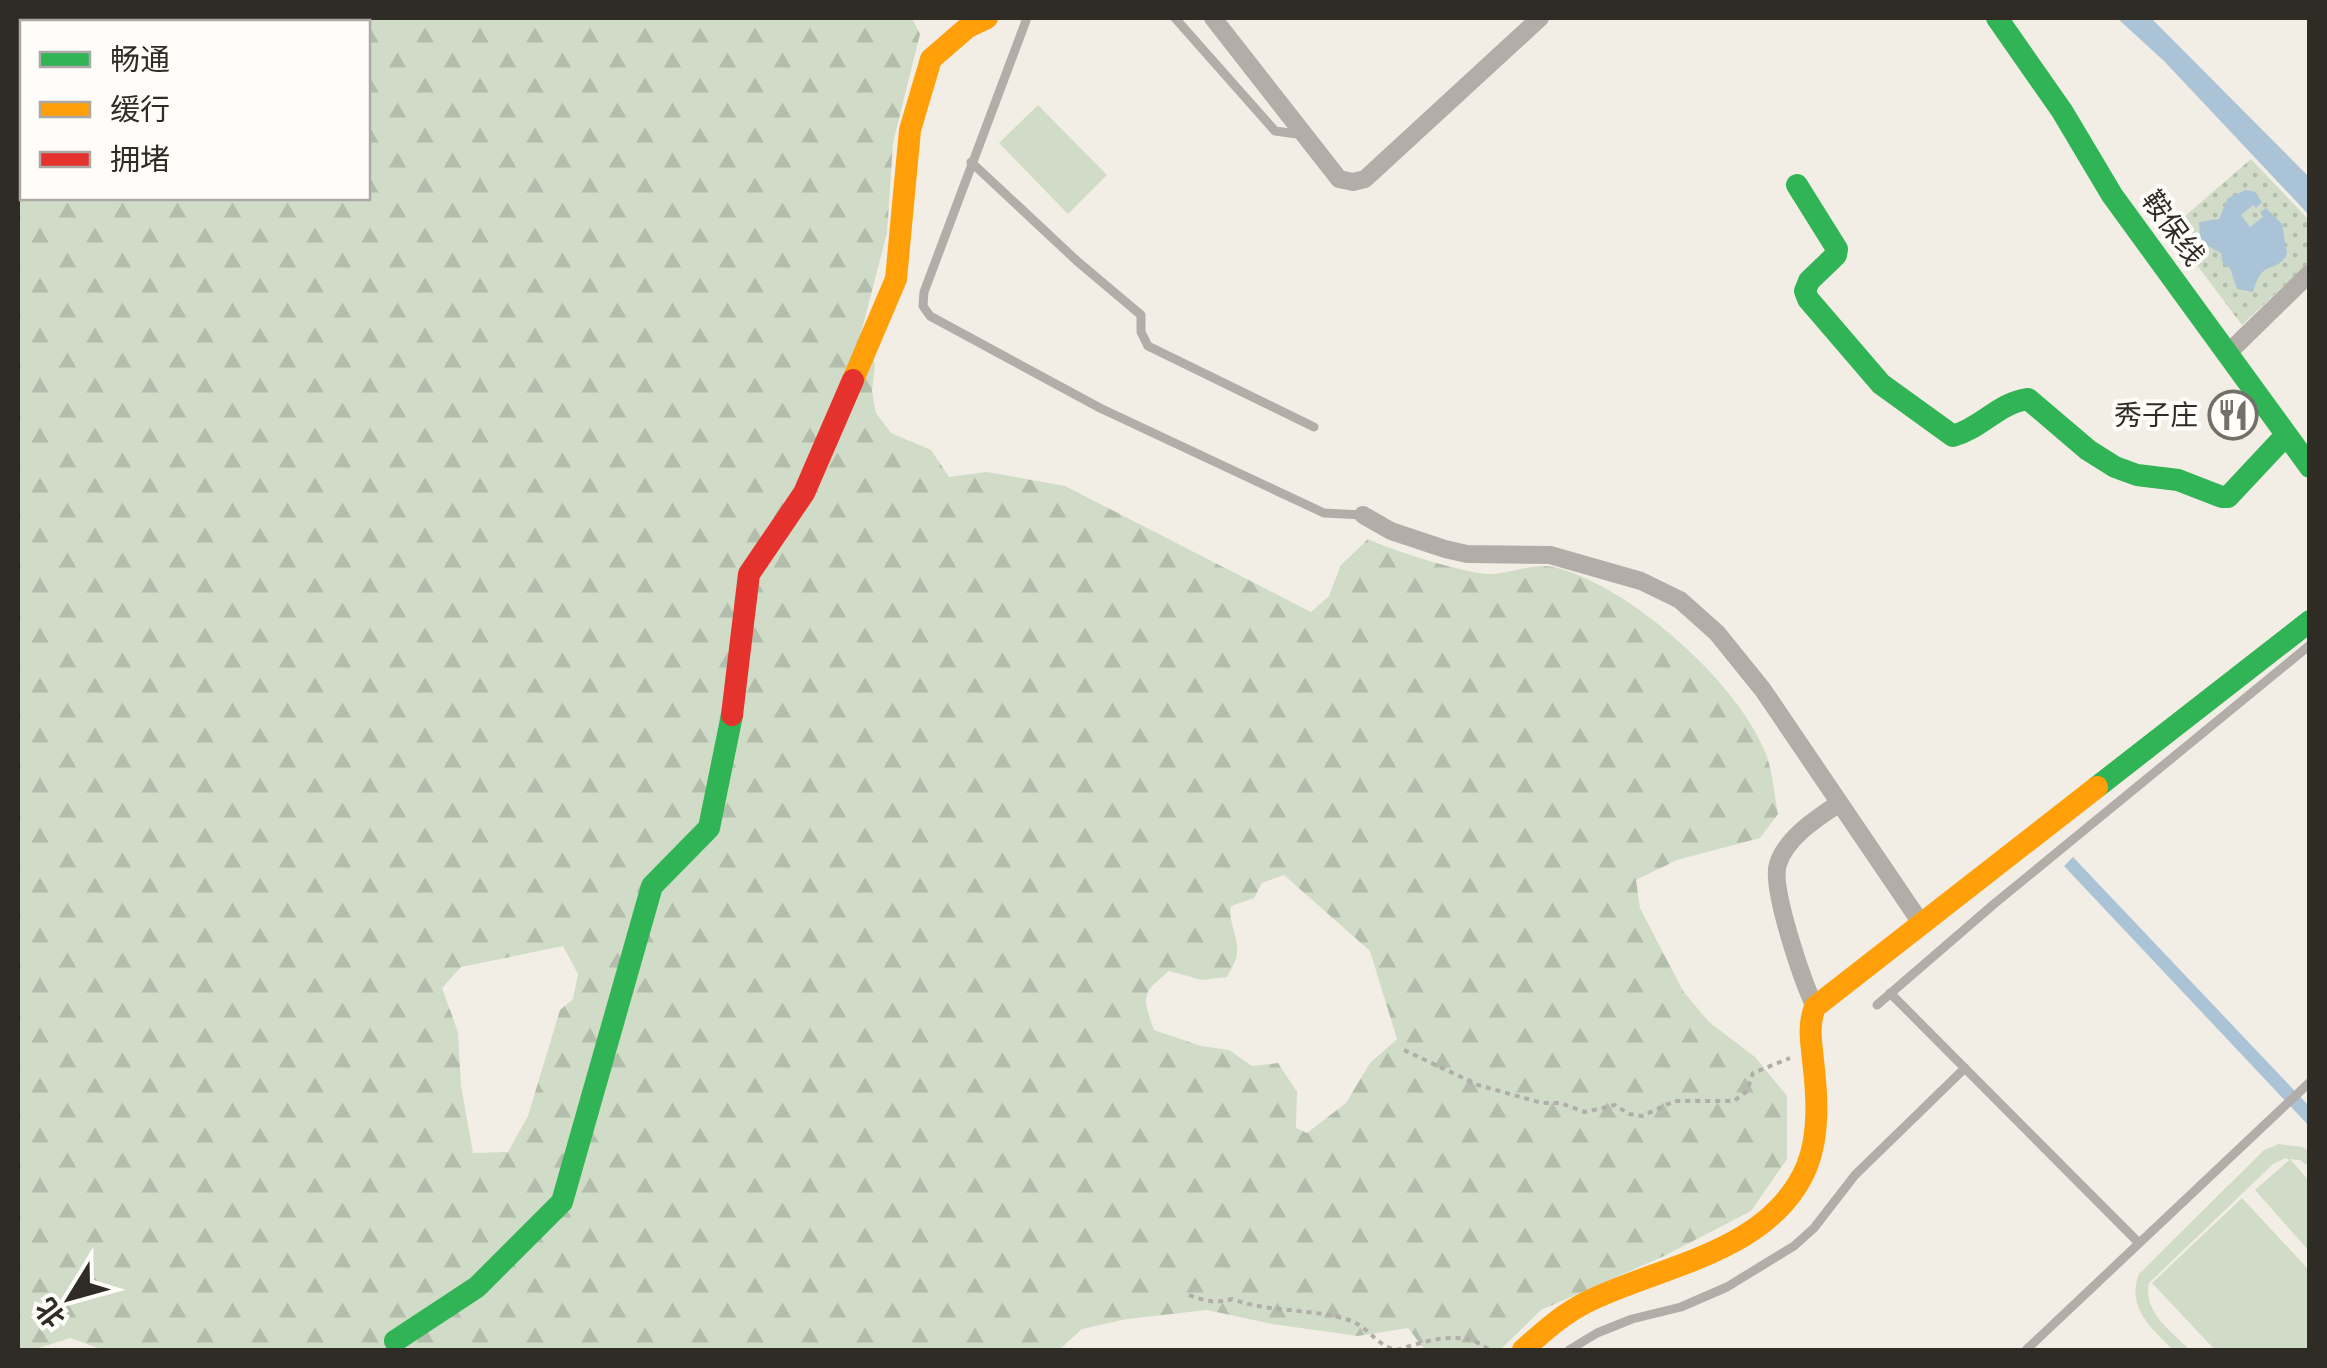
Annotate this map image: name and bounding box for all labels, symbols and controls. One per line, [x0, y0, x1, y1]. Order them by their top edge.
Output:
legend [20, 20, 370, 200]
text: 畅通 [110, 42, 170, 78]
text: 缓行 [110, 92, 170, 128]
text: 拥堵 [110, 142, 170, 178]
street label: 鞍保线 [2135, 184, 2211, 272]
restaurant icon: 秀子庄 [2207, 389, 2259, 441]
place label: 秀子庄 [2114, 399, 2198, 432]
north arrow [20, 1248, 120, 1348]
text: 北 [29, 1292, 72, 1334]

